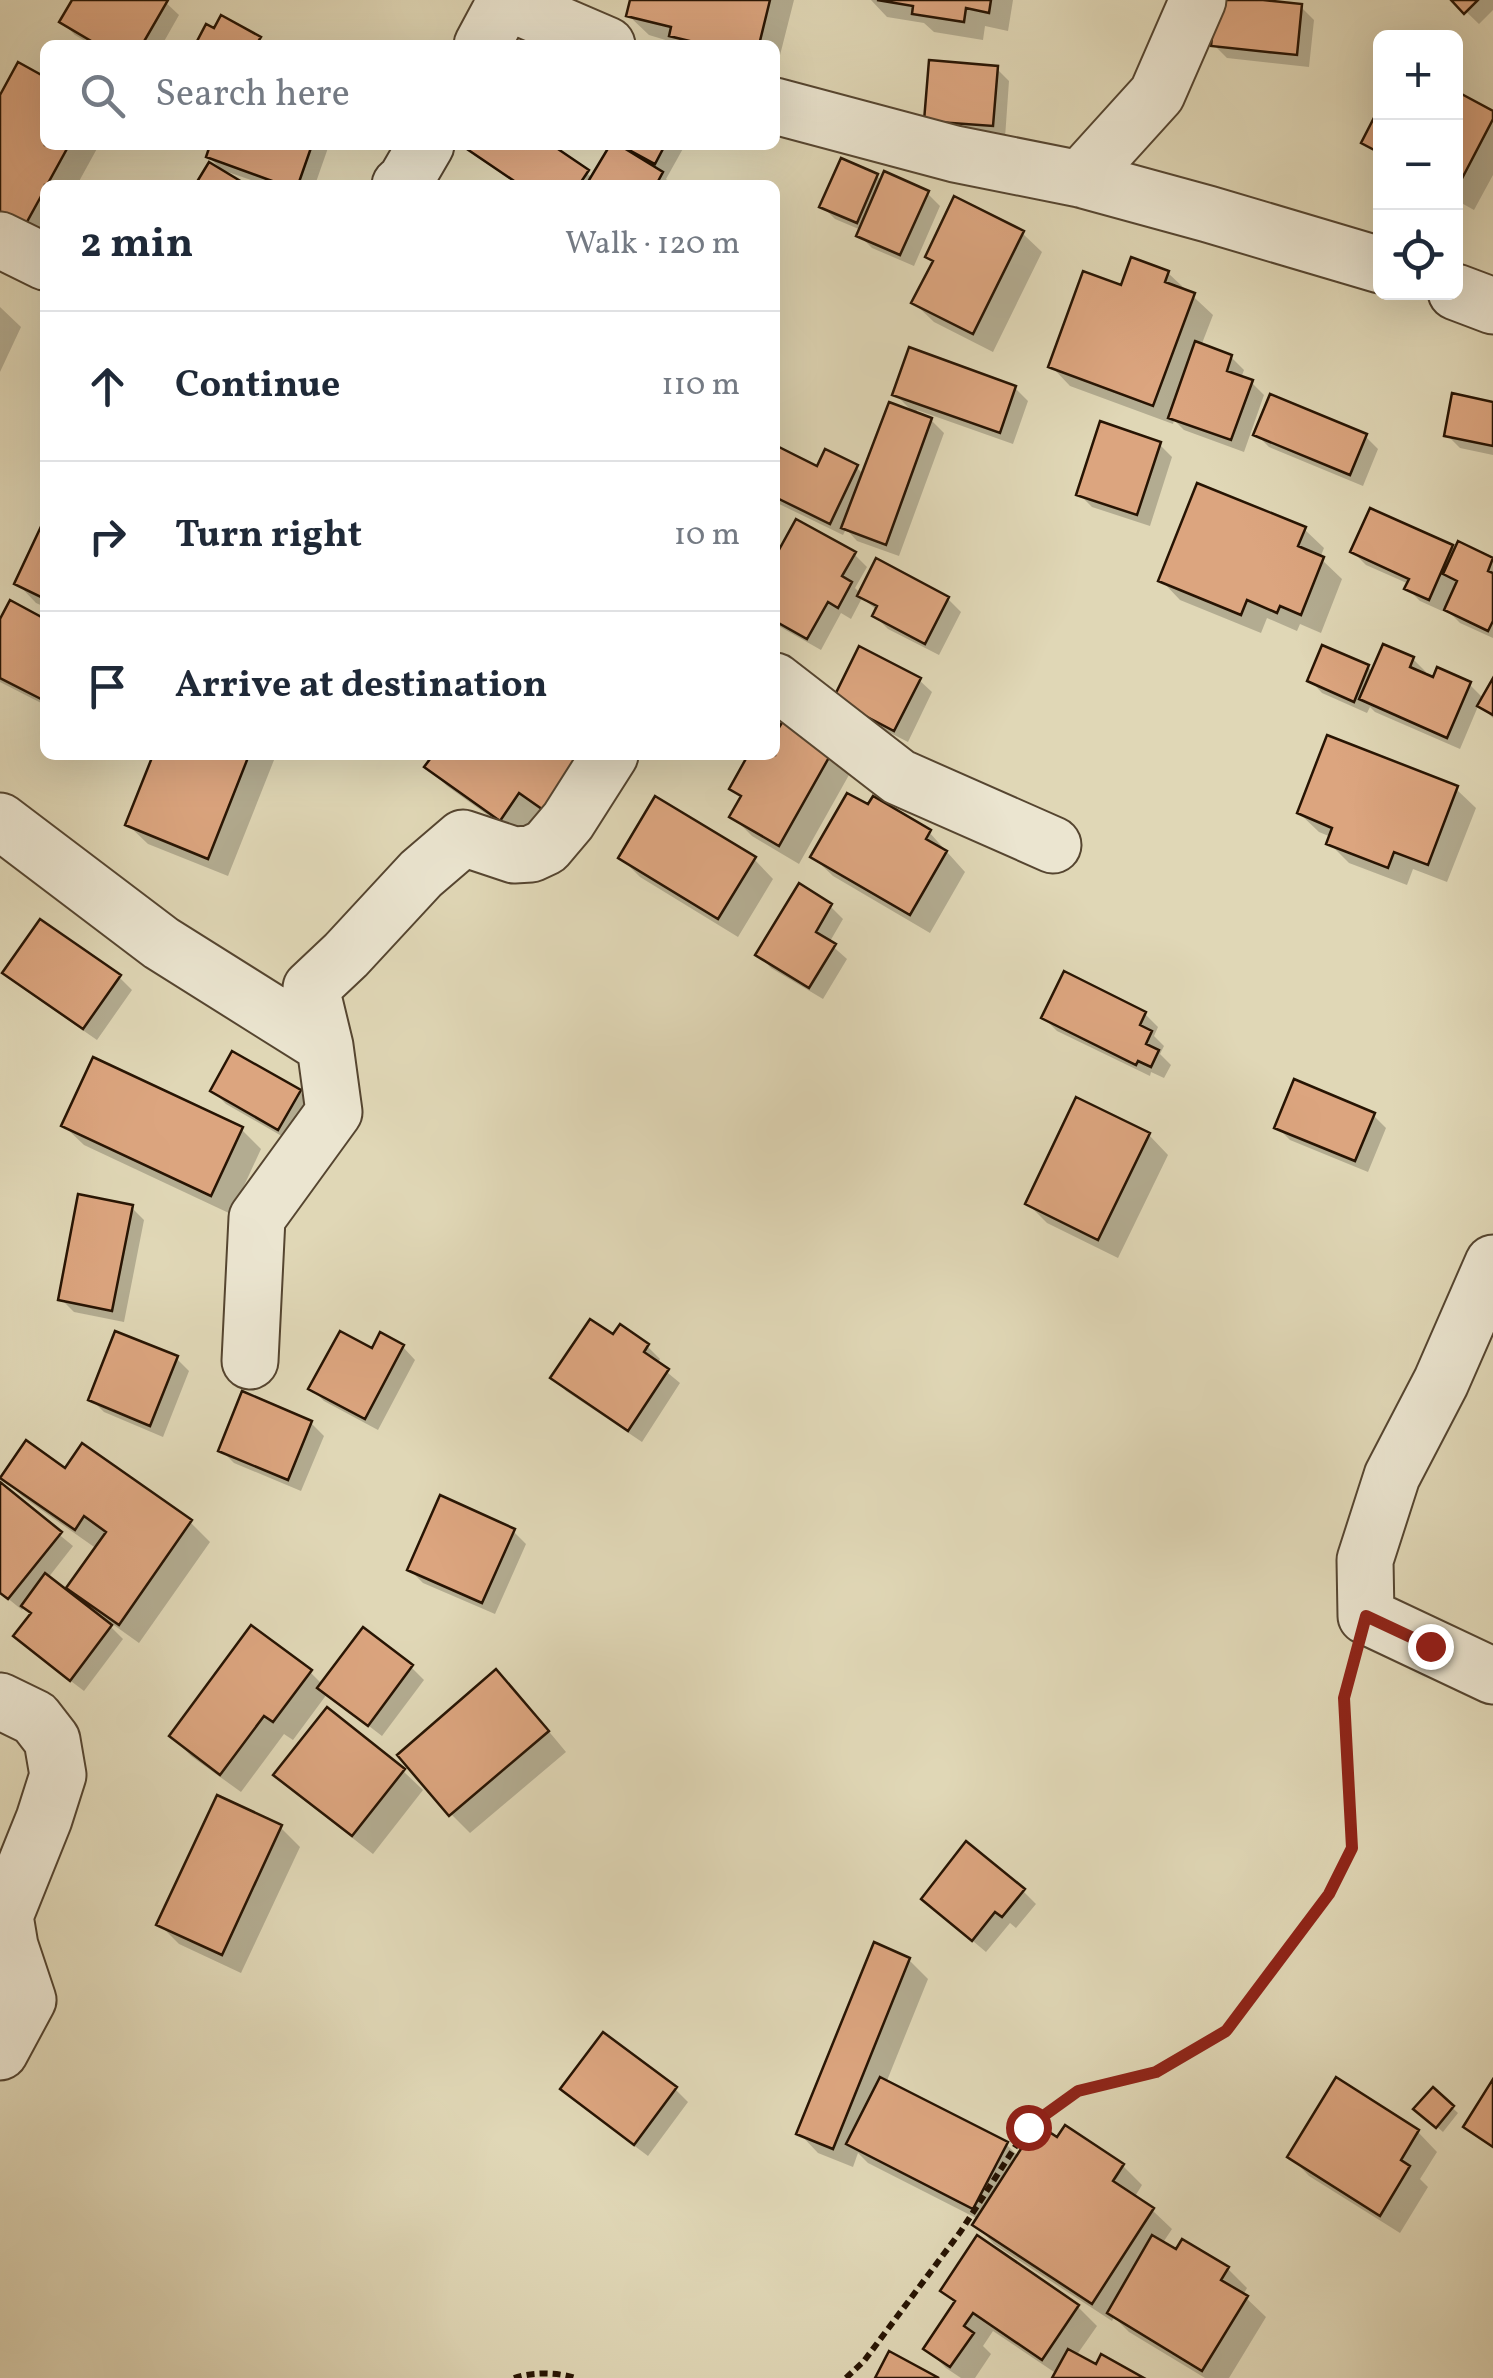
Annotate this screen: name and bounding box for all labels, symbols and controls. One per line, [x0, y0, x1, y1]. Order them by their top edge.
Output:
map controls [1373, 30, 1463, 300]
button: + [1373, 30, 1463, 120]
search box [40, 40, 780, 150]
icon: search [75, 68, 130, 123]
text: Search here [155, 69, 350, 122]
button: − [1373, 120, 1463, 210]
button: locate [1373, 210, 1463, 300]
text: 2 min [80, 216, 193, 275]
text: Walk · 120 m [565, 223, 740, 267]
icon: ahead [80, 359, 135, 414]
text: Continue [175, 360, 340, 413]
text: 110 m [661, 364, 740, 408]
icon: right [80, 509, 135, 564]
text: Turn right [175, 510, 362, 563]
text: 10 m [674, 514, 740, 558]
icon: arrive [80, 659, 135, 714]
text: Arrive at destination [175, 660, 548, 713]
route end [1408, 1624, 1454, 1670]
route start [1006, 2105, 1052, 2151]

